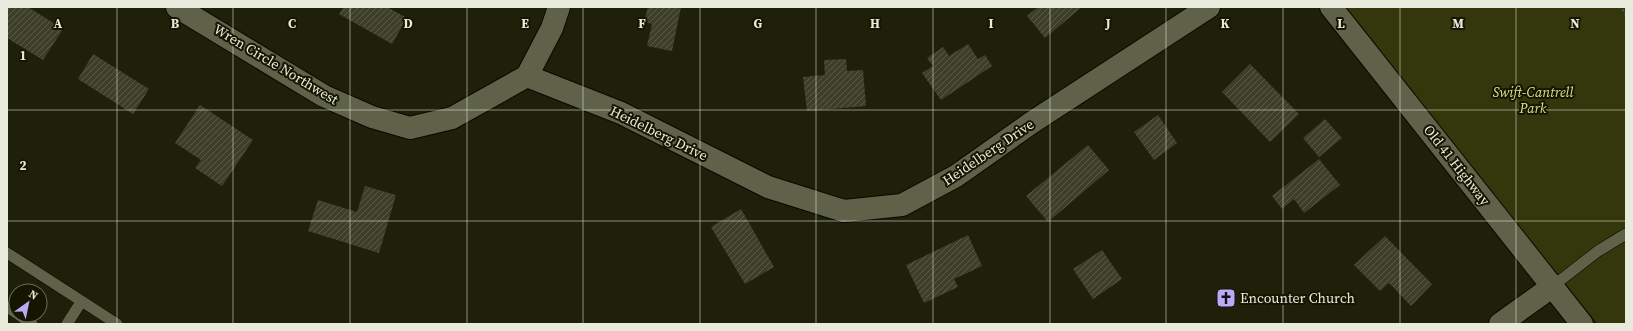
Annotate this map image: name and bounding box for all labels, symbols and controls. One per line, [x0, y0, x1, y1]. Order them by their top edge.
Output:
text: A [54, 15, 63, 32]
text: B [171, 15, 180, 32]
text: D [403, 15, 413, 32]
text: E [521, 15, 529, 32]
text: F [638, 15, 646, 32]
text: G [754, 15, 763, 32]
text: H [870, 15, 880, 32]
text: I [988, 15, 994, 32]
text: J [1104, 15, 1111, 32]
text: K [1220, 15, 1230, 32]
text: L [1337, 15, 1345, 32]
text: M [1452, 15, 1464, 32]
text: N [1570, 15, 1580, 32]
street label: Wren Circle Northwest [211, 20, 341, 108]
text: 1 [19, 47, 27, 64]
park label: Swift-Cantrell Park [1493, 82, 1573, 118]
street label: Heidelberg Drive [607, 101, 711, 165]
street label: Heidelberg Drive [938, 114, 1038, 190]
street label: Old 41 Highway [1419, 120, 1495, 210]
text: 2 [19, 157, 27, 174]
north arrow [8, 283, 48, 323]
text: N [26, 287, 41, 304]
church icon: Encounter Church [1215, 287, 1237, 309]
place label: Encounter Church [1240, 288, 1355, 308]

